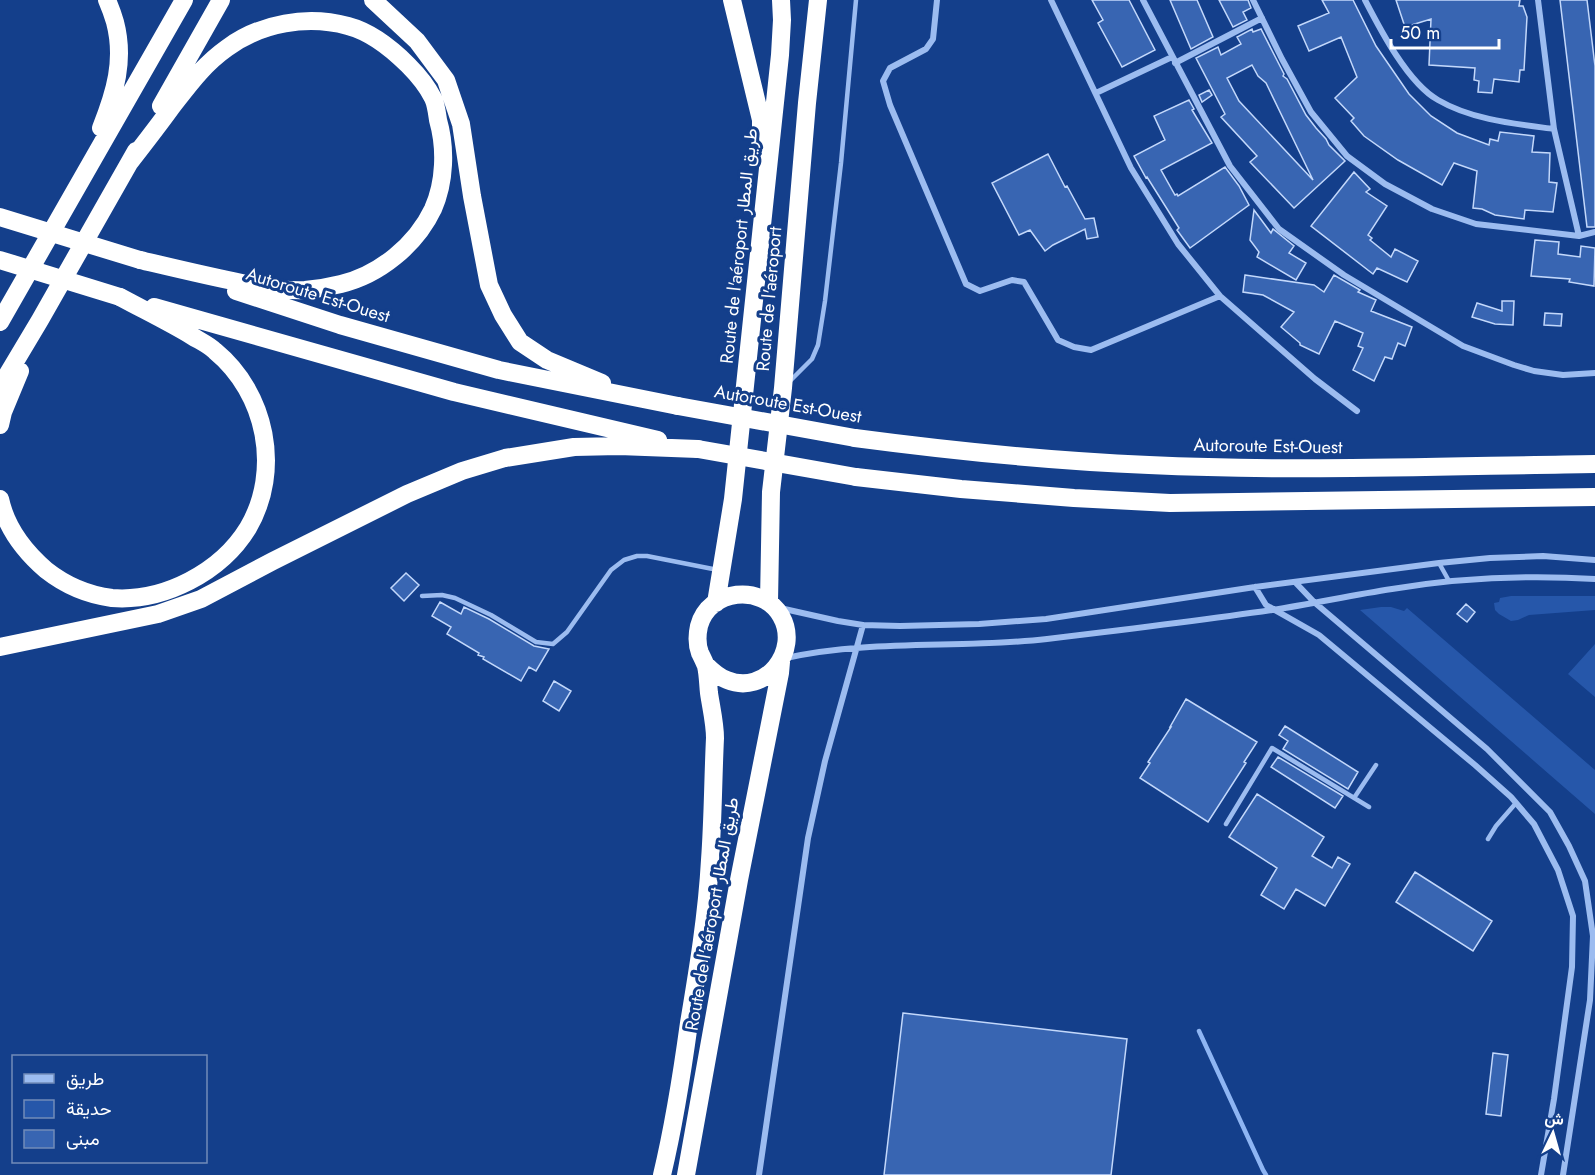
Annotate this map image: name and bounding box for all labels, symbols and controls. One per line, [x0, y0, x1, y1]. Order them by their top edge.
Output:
scale bar [1391, 12, 1499, 50]
text: 50 m [1400, 20, 1440, 46]
street label: Route de l'aéroport طريق المطار [714, 127, 764, 365]
street label: Route de l'aéroport [750, 225, 788, 372]
street label: Autoroute Est-Ouest [243, 261, 394, 329]
street label: Autoroute Est-Ouest [712, 378, 864, 430]
street label: Autoroute Est-Ouest [1193, 432, 1343, 460]
street label: Route de l'aéroport طريق المطار [679, 795, 745, 1033]
legend [12, 1055, 207, 1163]
text: طريق [66, 1066, 104, 1092]
text: حديقة [66, 1096, 112, 1122]
north arrow [1523, 1103, 1583, 1163]
text: ش [1544, 1106, 1565, 1131]
text: مبنى [66, 1126, 100, 1152]

